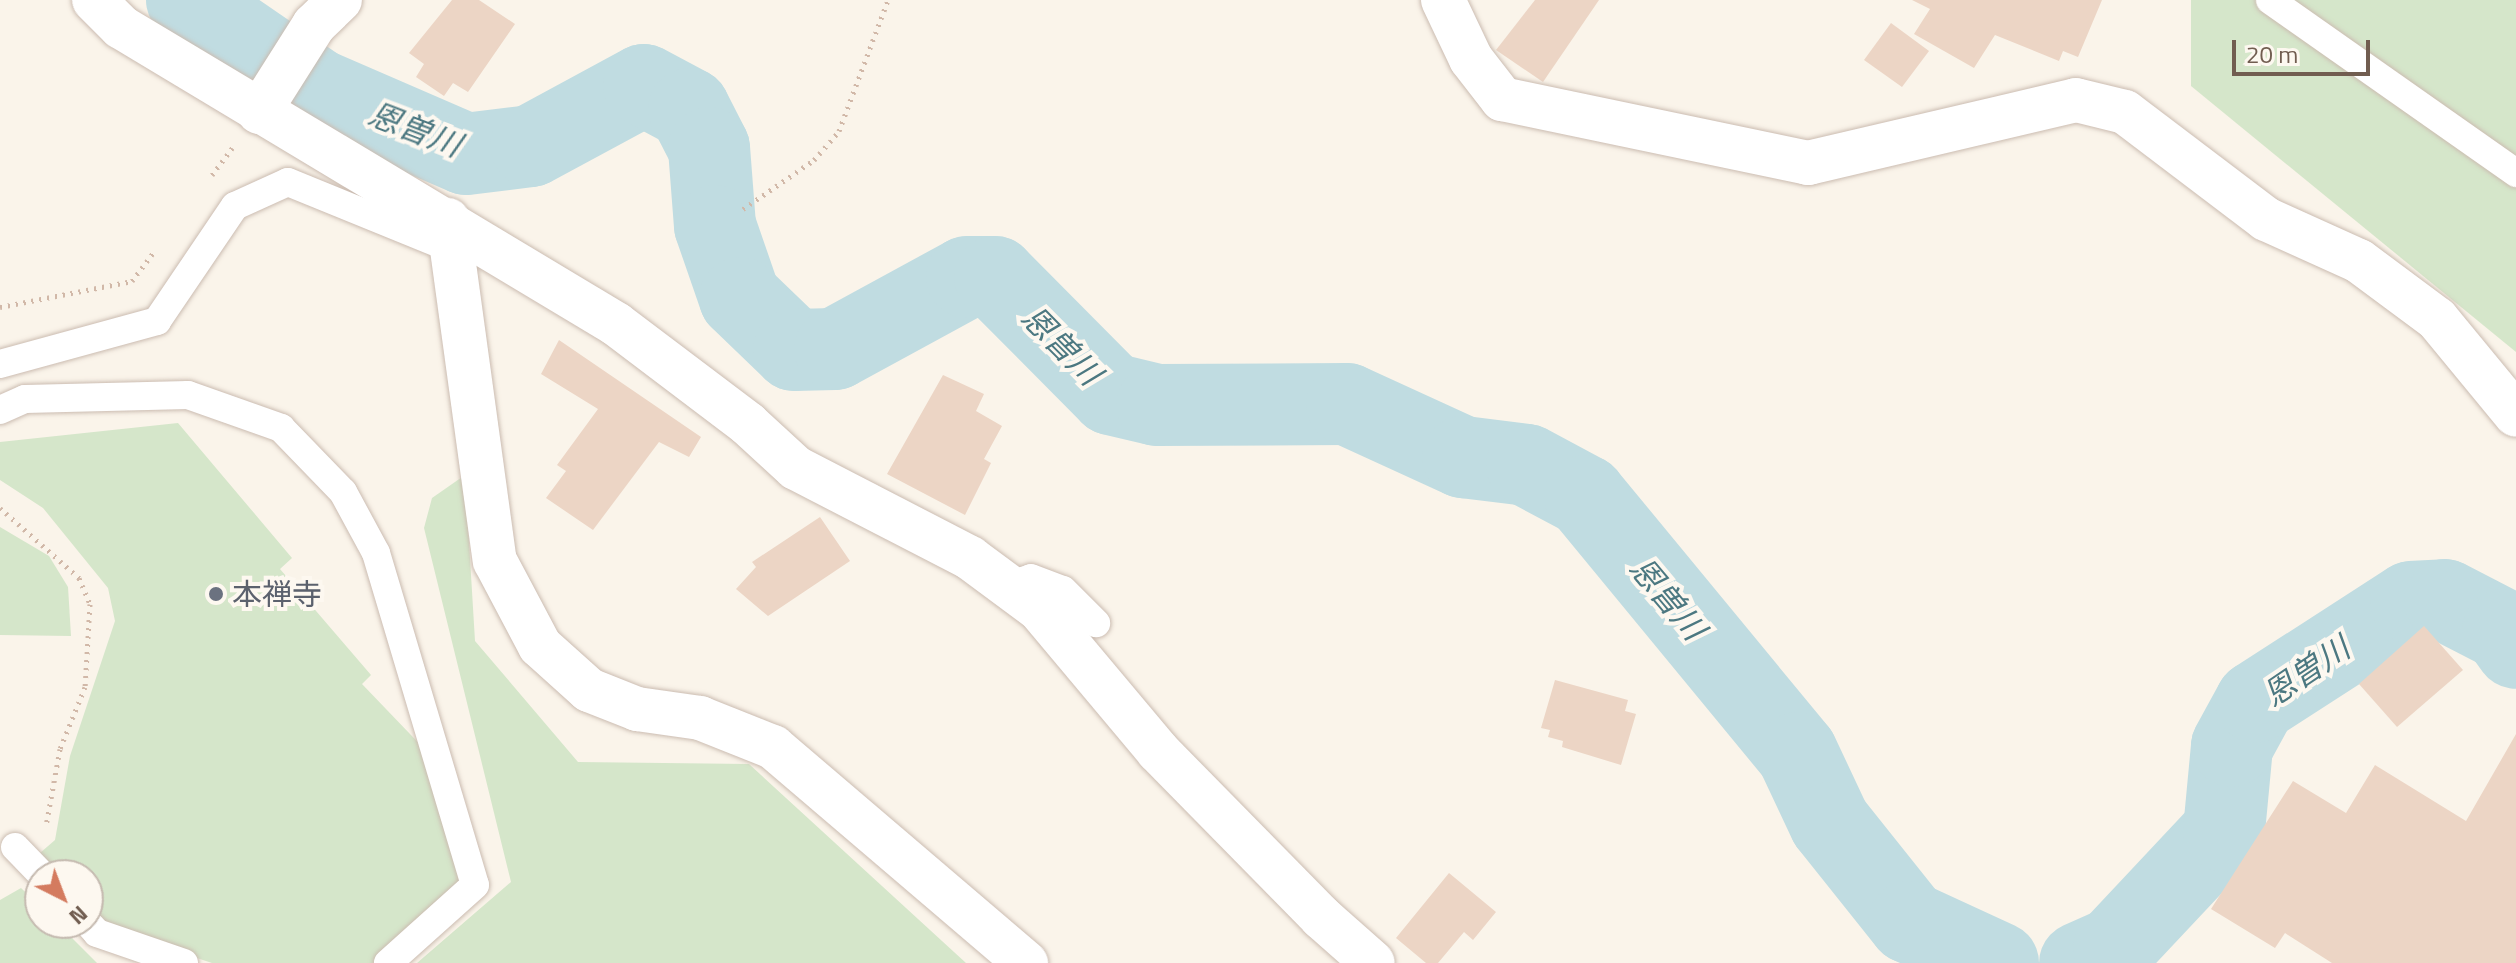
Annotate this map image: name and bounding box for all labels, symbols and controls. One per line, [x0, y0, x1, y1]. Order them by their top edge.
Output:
scale bar [2236, 24, 2374, 74]
text: 20 m [2246, 36, 2298, 72]
water label: 恩曽川 [363, 94, 467, 164]
water label: 恩曽川 [1014, 297, 1110, 393]
water label: 恩曽川 [1622, 549, 1714, 647]
place label: 本禅寺 [232, 576, 322, 612]
marker: 本禅寺 [207, 585, 225, 603]
water label: 恩曽川 [2255, 628, 2357, 714]
north arrow [24, 859, 104, 939]
text: N [62, 898, 96, 933]

